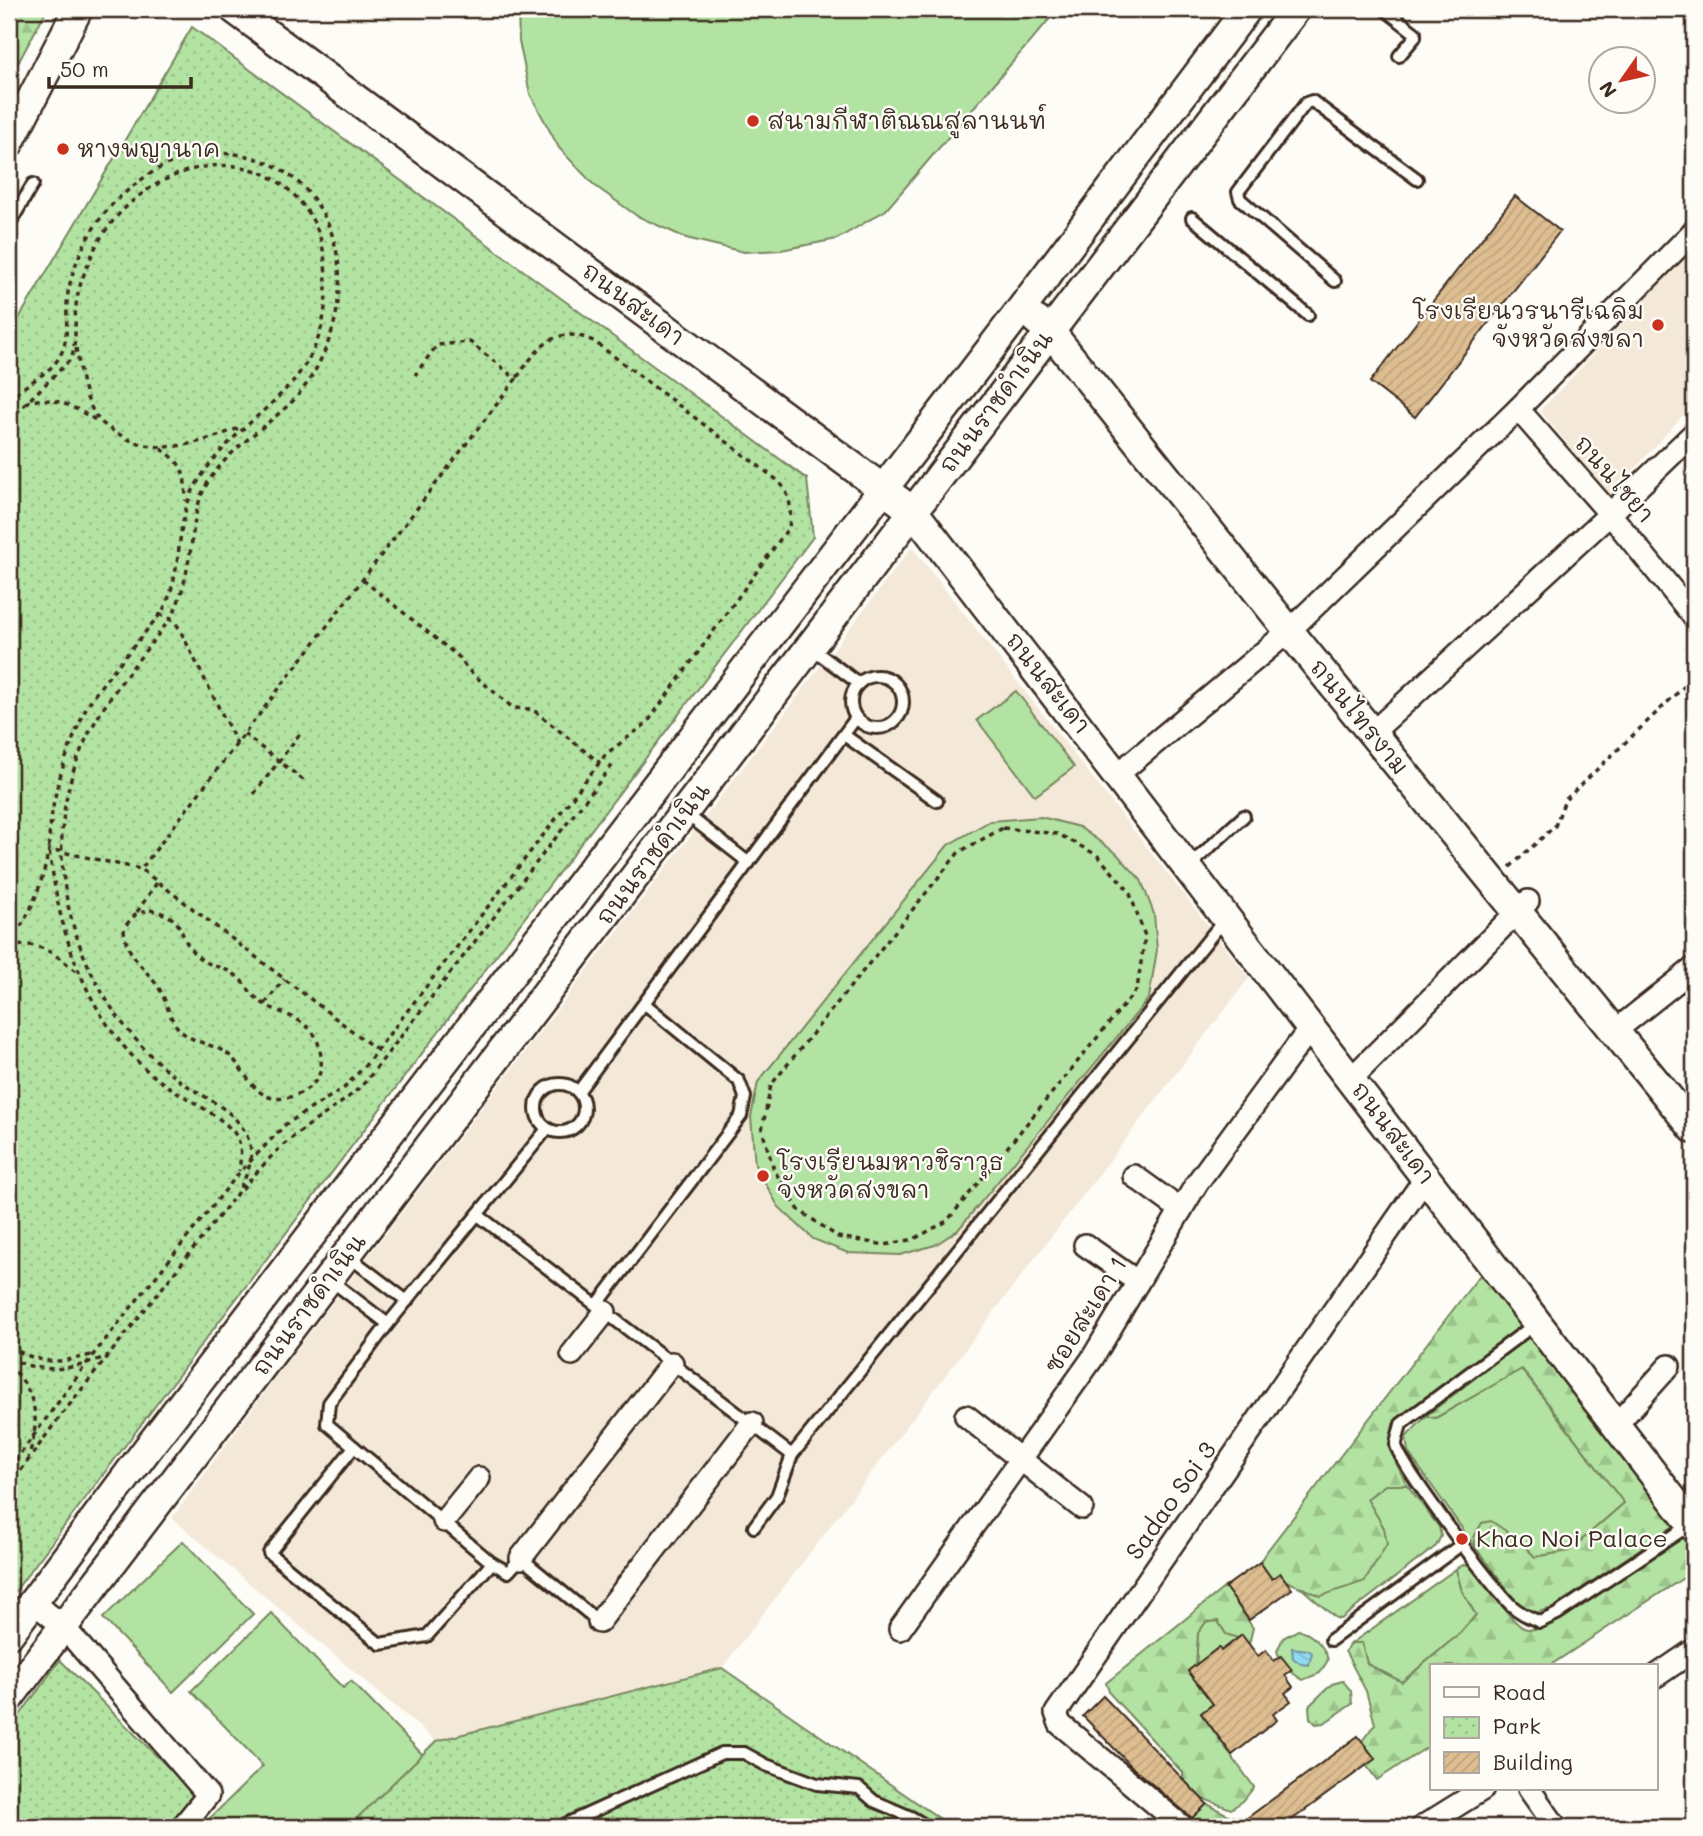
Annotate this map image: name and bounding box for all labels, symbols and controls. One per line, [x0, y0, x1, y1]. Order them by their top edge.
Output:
scale bar [49, 46, 191, 90]
north arrow [1588, 46, 1658, 116]
text: 50 m [60, 55, 109, 82]
text: N [1593, 77, 1622, 103]
place label: สนามกีฬาติณณสูลานนท์ [767, 103, 1046, 139]
marker: สนามกีฬาติณณสูลานนท์ [745, 113, 761, 129]
place label: หางพญานาค [77, 132, 221, 163]
marker: หางพญานาค [55, 141, 71, 157]
street label: ถนนสะเดา [576, 254, 691, 352]
place label: โรงเรียนวรนารีเฉลิม จังหวัดสงขลา [1412, 294, 1644, 353]
marker: โรงเรียนวรนารีเฉลิม จังหวัดสงขลา [1650, 317, 1666, 333]
street label: ถนนราชดำเนิน [931, 323, 1059, 479]
street label: ถนนไชยา [1568, 428, 1662, 529]
street label: ถนนสะเดา [1000, 625, 1099, 739]
street label: ถนนไทรงาม [1304, 652, 1416, 780]
street label: ถนนราชดำเนิน [588, 775, 716, 931]
street label: ถนนสะเดา [1345, 1075, 1443, 1190]
place label: โรงเรียนมหาวชิราวุธ จังหวัดสงขลา [776, 1145, 1004, 1204]
marker: โรงเรียนมหาวชิราวุธ จังหวัดสงขลา [755, 1168, 771, 1184]
street label: ถนนราชดำเนิน [244, 1226, 372, 1382]
street label: ซอยสะเดา 1 [1037, 1250, 1133, 1378]
street label: Sadao Soi 3 [1118, 1435, 1222, 1565]
place label: Khao Noi Palace [1476, 1522, 1668, 1553]
marker: Khao Noi Palace [1454, 1531, 1470, 1547]
legend [1430, 1664, 1658, 1790]
text: Road [1493, 1678, 1545, 1705]
text: Park [1493, 1712, 1541, 1739]
text: Building [1493, 1748, 1573, 1775]

